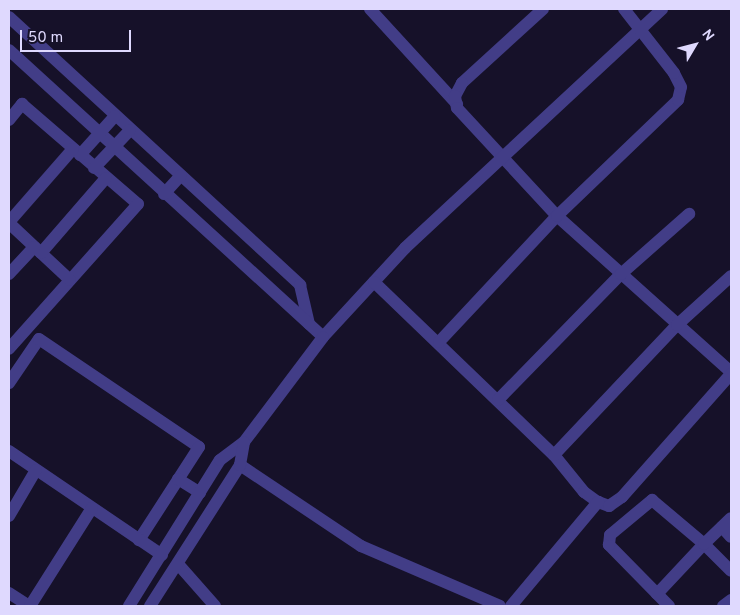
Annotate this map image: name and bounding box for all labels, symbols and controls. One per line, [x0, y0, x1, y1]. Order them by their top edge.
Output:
scale bar [22, 20, 134, 52]
north arrow [670, 20, 720, 70]
text: N [698, 27, 717, 45]
text: 50 m [28, 29, 63, 48]

